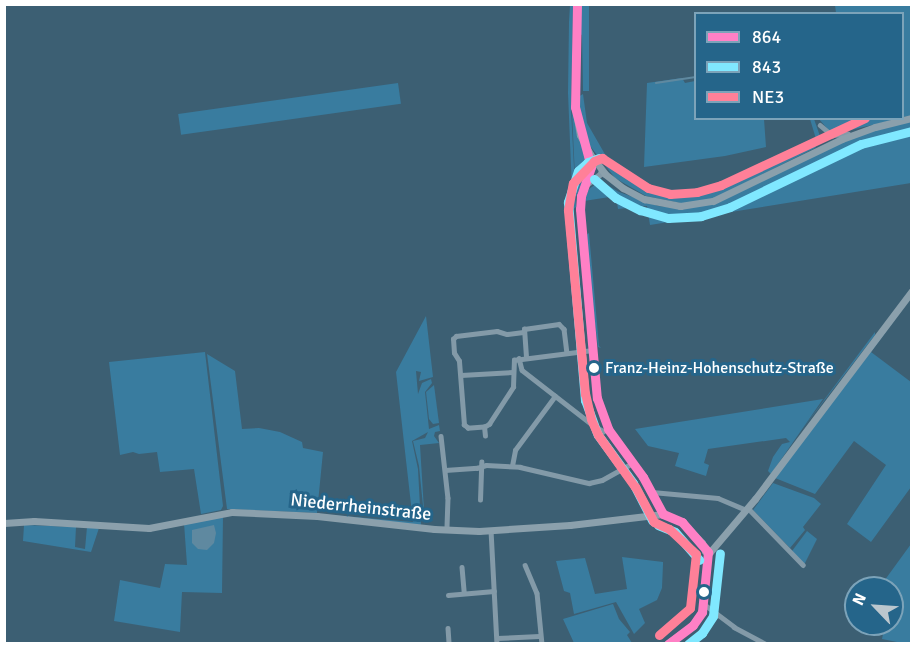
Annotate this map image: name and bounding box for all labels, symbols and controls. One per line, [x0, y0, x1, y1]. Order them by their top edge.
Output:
legend [694, 12, 904, 120]
text: 864 [752, 26, 781, 48]
text: 843 [752, 56, 781, 78]
text: NE3 [752, 86, 784, 108]
place label: Franz-Heinz-Hohenschutz-Straße [605, 358, 834, 378]
marker: Franz-Heinz-Hohenschutz-Straße [588, 362, 600, 374]
street label: Niederrheinstraße [290, 489, 432, 525]
north arrow [844, 576, 904, 636]
unlabelled marker [698, 586, 710, 598]
text: N [848, 590, 871, 609]

